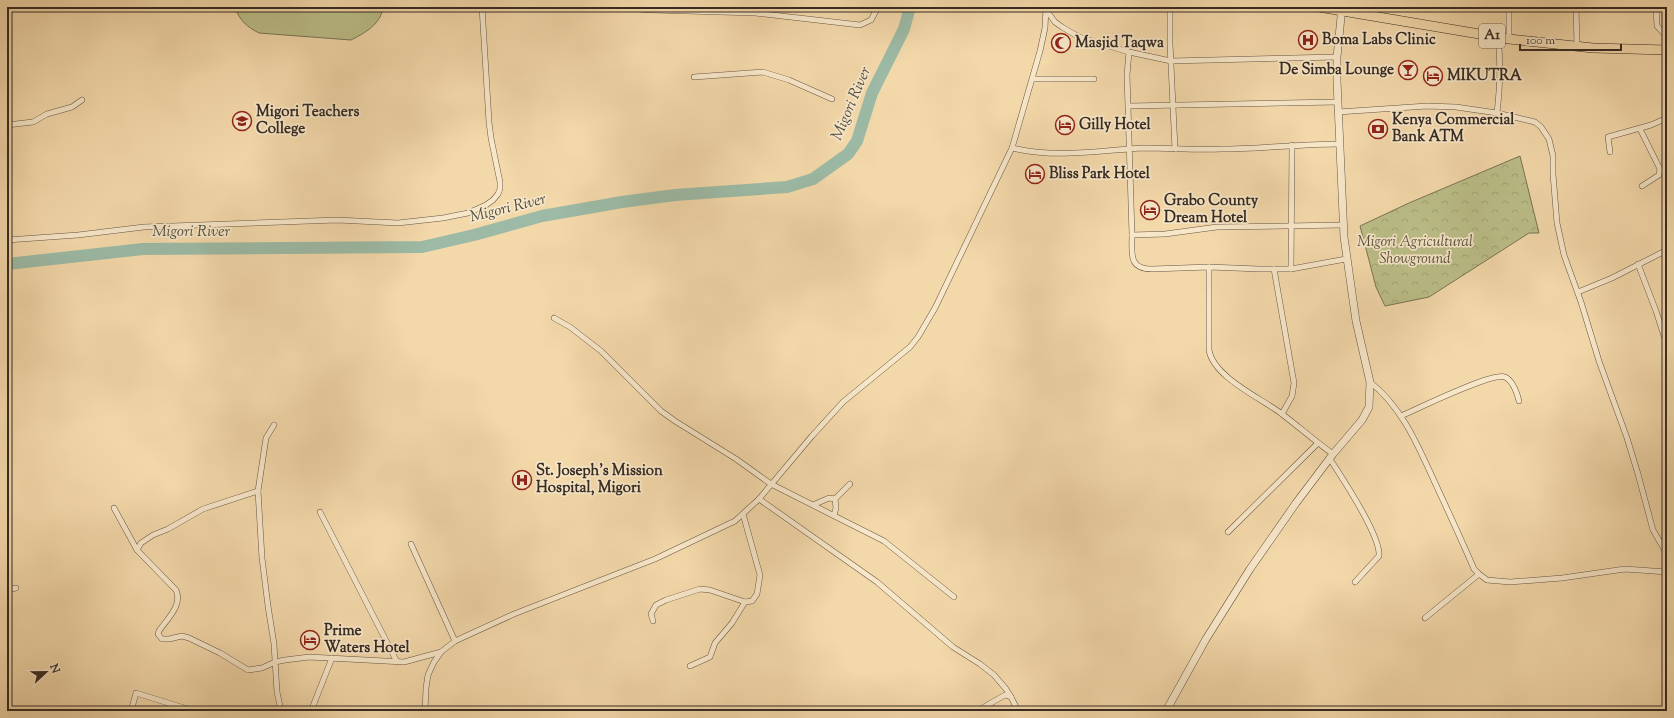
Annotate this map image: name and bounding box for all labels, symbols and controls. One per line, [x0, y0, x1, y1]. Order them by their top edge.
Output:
road number: A1 [1479, 24, 1505, 48]
scale bar [1520, 26, 1621, 52]
hospital icon: Boma Labs Clinic [1297, 29, 1319, 51]
place label: Boma Labs Clinic [1322, 30, 1436, 51]
mosque icon: Masjid Taqwa [1050, 32, 1072, 54]
text: 100 m [1526, 32, 1555, 50]
place label: Masjid Taqwa [1075, 33, 1164, 54]
bar icon: De Simba Lounge [1397, 59, 1419, 81]
place label: De Simba Lounge [1279, 60, 1394, 81]
water label: Migori River [826, 63, 878, 144]
hotel icon: MIKUTRA [1422, 65, 1444, 87]
place label: MIKUTRA [1447, 66, 1523, 87]
place label: Migori Teachers College [256, 102, 359, 140]
school or university icon: Migori Teachers College [231, 110, 253, 132]
place label: Kenya Commercial Bank ATM [1392, 110, 1515, 148]
hotel icon: Gilly Hotel [1054, 114, 1076, 136]
place label: Gilly Hotel [1079, 115, 1151, 136]
bank icon: Kenya Commercial Bank ATM [1367, 118, 1389, 140]
hotel icon: Bliss Park Hotel [1024, 163, 1046, 185]
place label: Bliss Park Hotel [1049, 164, 1151, 185]
water label: Migori River [467, 188, 549, 230]
place label: Grabo County Dream Hotel [1164, 191, 1259, 229]
hotel icon: Grabo County Dream Hotel [1139, 199, 1161, 221]
water label: Migori River [152, 221, 230, 244]
park label: Migori Agricultural Showground [1357, 232, 1473, 270]
place label: St. Joseph's Mission Hospital, Migori [536, 461, 663, 499]
hospital icon: St. Joseph's Mission Hospital, Migori [511, 469, 533, 491]
place label: Prime Waters Hotel [324, 621, 410, 659]
hotel icon: Prime Waters Hotel [299, 629, 321, 651]
north arrow [26, 652, 66, 692]
text: N [45, 661, 63, 676]

